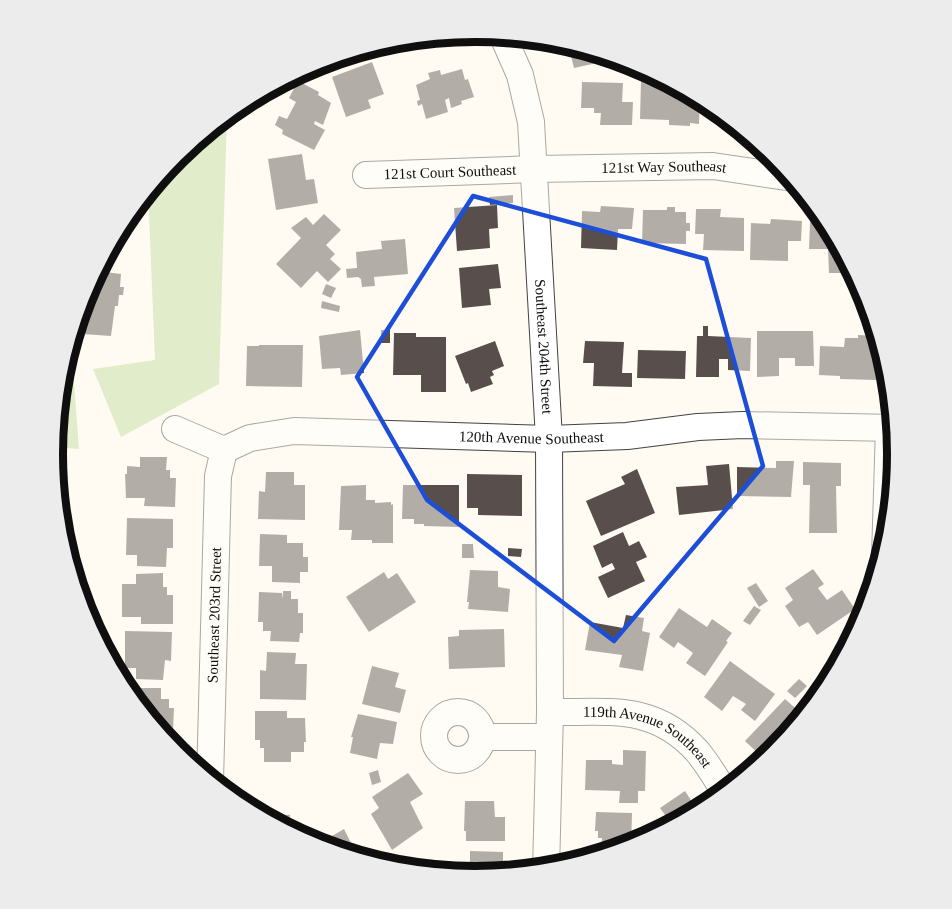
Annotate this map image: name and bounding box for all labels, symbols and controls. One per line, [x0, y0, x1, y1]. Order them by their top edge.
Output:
street label: 121st Way Southeast [601, 158, 728, 176]
street label: 121st Court Southeast [383, 162, 517, 182]
street label: Southeast 204th Street [532, 279, 556, 415]
street label: 120th Avenue Southeast [459, 428, 605, 447]
street label: Southeast 203rd Street [205, 546, 224, 683]
street label: 119th Avenue Southeast [583, 704, 715, 771]

